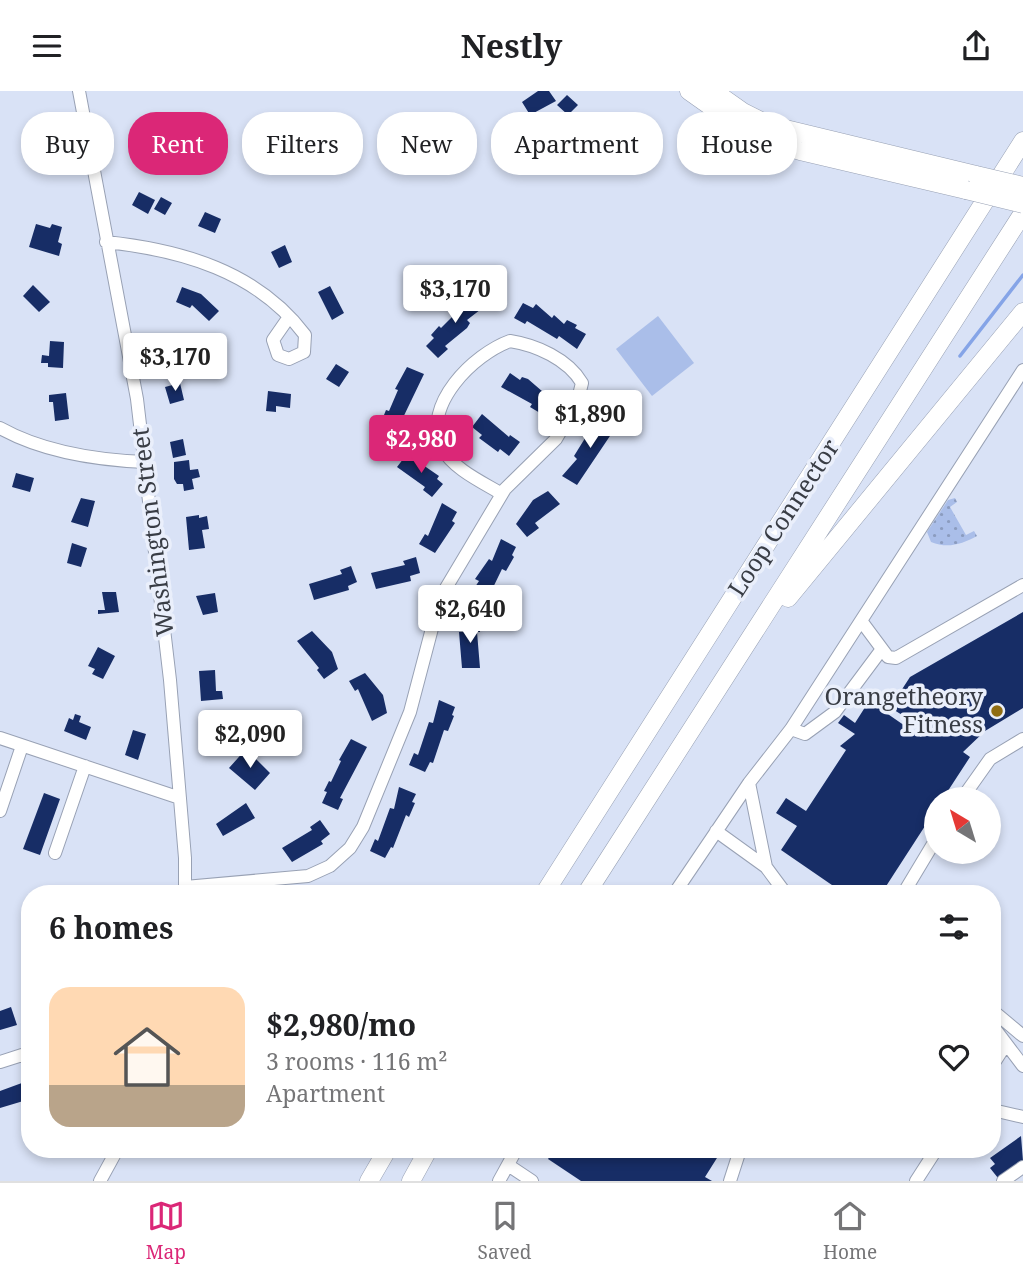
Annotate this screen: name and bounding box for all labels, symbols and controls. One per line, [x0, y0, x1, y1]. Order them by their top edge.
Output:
text: Nestly [461, 24, 562, 67]
icon: menu [28, 27, 66, 65]
icon: share [957, 27, 995, 65]
chip: Buy [21, 112, 114, 175]
chip: Rent [128, 112, 228, 175]
chip: Filters [242, 112, 363, 175]
chip: New [377, 112, 477, 175]
chip: Apartment [491, 112, 663, 175]
chip: House [677, 112, 797, 175]
pin: $3,170 [398, 265, 512, 325]
text: $3,170 [419, 272, 491, 304]
pin: $3,170 [118, 334, 232, 393]
text: $3,170 [139, 340, 211, 372]
pin: $1,890 [533, 391, 647, 450]
text: $1,890 [554, 397, 626, 429]
pin: $2,980 [364, 415, 478, 475]
text: $2,980 [385, 422, 457, 454]
street label: Washington Street [122, 426, 181, 638]
street label: Loop Connector [719, 432, 846, 602]
pin: $2,640 [413, 585, 527, 645]
text: $2,640 [434, 592, 506, 624]
place label: Orangetheory Fitness [824, 679, 983, 740]
marker: Orangetheory Fitness [989, 703, 1005, 719]
pin: $2,090 [193, 711, 307, 770]
text: $2,090 [214, 717, 286, 749]
north arrow [924, 787, 1001, 865]
map controls [924, 787, 1001, 864]
text: 6 homes [49, 907, 173, 948]
icon: filters [935, 908, 973, 946]
text: $2,980/mo [266, 1004, 416, 1045]
icon: home [105, 1015, 189, 1099]
icon: heart [935, 1038, 973, 1076]
text: 3 rooms · 116 m² [266, 1045, 448, 1077]
text: Apartment [266, 1077, 385, 1109]
tab: Map [146, 1197, 186, 1265]
tab: Saved [478, 1197, 531, 1265]
tab: Home [823, 1197, 877, 1265]

